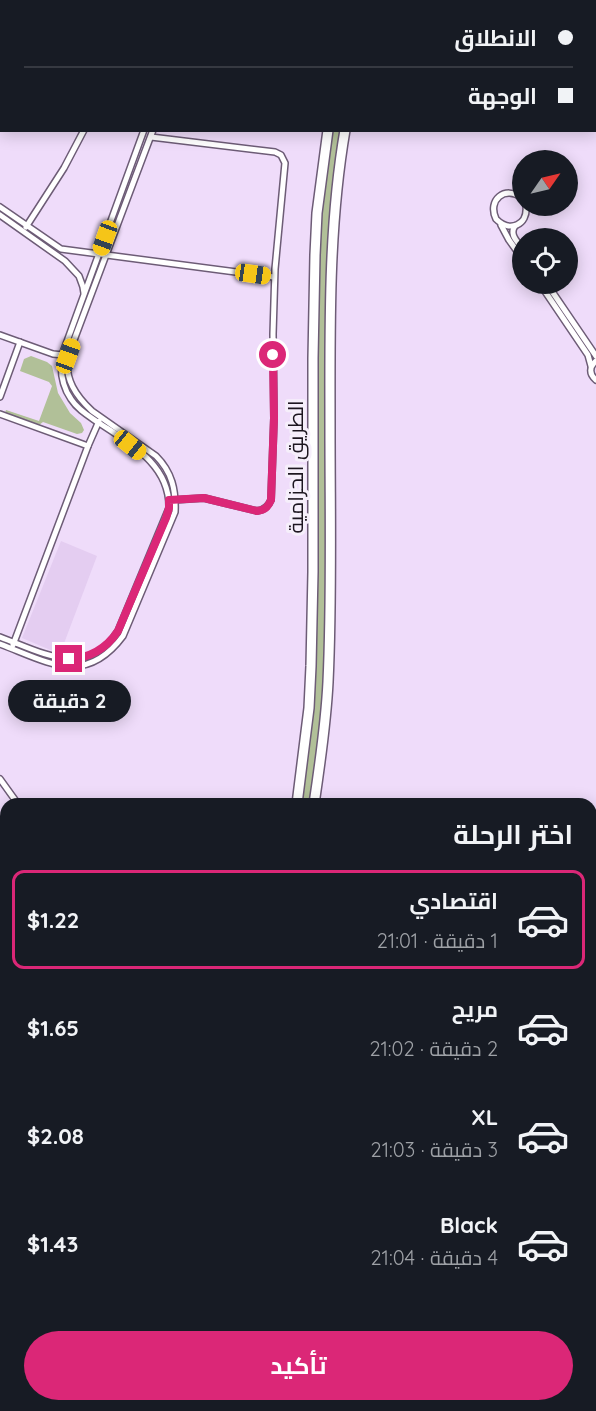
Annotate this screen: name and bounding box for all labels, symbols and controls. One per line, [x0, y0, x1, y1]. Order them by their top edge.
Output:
text: الانطلاق [454, 24, 537, 52]
text: الوجهة [468, 82, 537, 110]
north arrow [512, 150, 578, 216]
map controls [512, 150, 578, 294]
car [90, 218, 120, 258]
button: locate [512, 228, 578, 294]
car [234, 263, 272, 285]
car [53, 336, 83, 376]
route start [259, 341, 286, 368]
street label: الطريق الحزامية [282, 400, 309, 534]
car [110, 427, 150, 463]
route end [55, 645, 82, 672]
callout: 2 دقيقة [8, 680, 130, 722]
text: 2 دقيقة [33, 688, 106, 713]
text: اختر الرحلة [453, 817, 573, 851]
text: اقتصادي [409, 887, 498, 915]
icon: car [516, 893, 570, 947]
text: $1.22 [27, 906, 79, 934]
text: 1 دقيقة · 21:01 [377, 928, 498, 953]
text: مريح [452, 995, 498, 1023]
icon: car [516, 1001, 570, 1055]
text: $1.65 [27, 1014, 79, 1042]
text: 2 دقيقة · 21:02 [369, 1036, 498, 1061]
text: XL [471, 1103, 498, 1131]
icon: car [516, 1109, 570, 1163]
text: $2.08 [27, 1122, 84, 1150]
text: 3 دقيقة · 21:03 [371, 1137, 498, 1162]
text: Black [440, 1211, 498, 1239]
icon: car [516, 1217, 570, 1271]
text: $1.43 [27, 1230, 78, 1258]
text: 4 دقيقة · 21:04 [370, 1245, 498, 1270]
button: تأكيد [24, 1331, 573, 1400]

